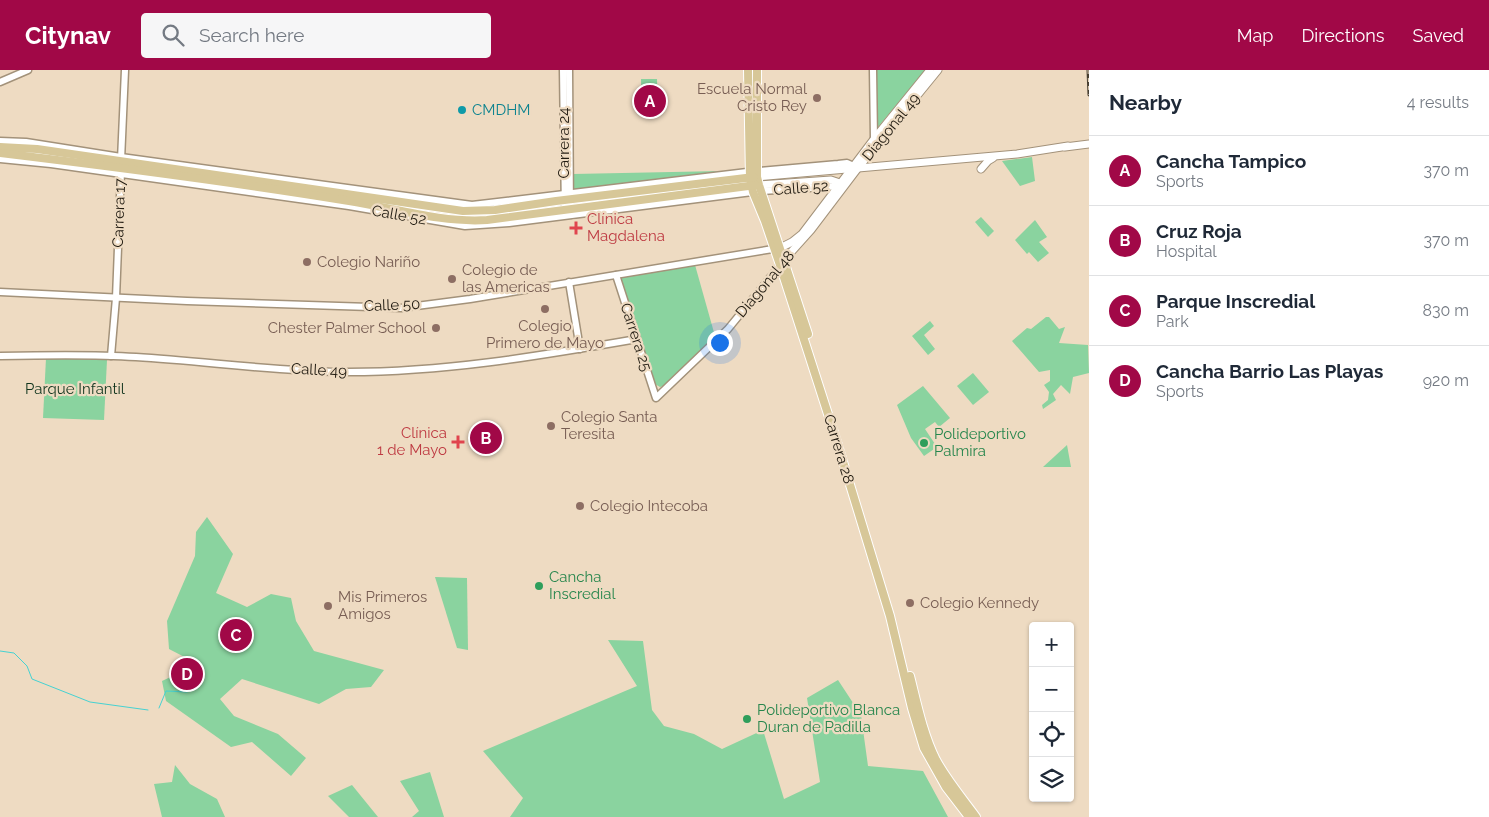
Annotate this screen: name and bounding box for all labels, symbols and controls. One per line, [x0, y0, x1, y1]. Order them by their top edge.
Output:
search box [141, 13, 491, 58]
text: Citynav [25, 21, 111, 50]
icon: search [159, 21, 187, 49]
text: Search here [199, 24, 304, 46]
text: Map [1237, 25, 1273, 46]
text: Directions [1301, 25, 1385, 46]
text: Saved [1413, 25, 1464, 46]
place label: Escuela Normal Cristo Rey [697, 80, 808, 115]
pin: A [634, 82, 666, 120]
street label: Diagonal 49 [858, 89, 924, 164]
text: Nearby [1109, 90, 1182, 115]
marker: Escuela Normal Cristo Rey [811, 92, 823, 104]
text: 4 results [1407, 93, 1469, 112]
place label: CMDHM [472, 101, 530, 119]
marker: CMDHM [456, 104, 468, 116]
street label: Carrera 24 [555, 108, 573, 178]
text: Cancha Tampico [1156, 150, 1306, 172]
text: A [1120, 161, 1130, 180]
text: 370 m [1423, 161, 1469, 180]
text: Sports [1156, 172, 1204, 191]
street label: Calle 52 [773, 177, 829, 199]
street label: Carrera 17 [109, 178, 129, 248]
street label: Calle 52 [370, 201, 428, 229]
place label: Clínica Magdalena [587, 210, 665, 245]
text: Cruz Roja [1156, 220, 1242, 242]
marker: Clínica Magdalena [569, 221, 583, 235]
text: B [1120, 231, 1130, 250]
text: 370 m [1423, 231, 1469, 250]
text: Hospital [1156, 242, 1217, 261]
street label: Diagonal 48 [732, 247, 798, 321]
place label: Colegio Nariño [317, 253, 420, 271]
marker: Colegio Nariño [301, 256, 313, 268]
place label: Colegio de las Americas [462, 261, 550, 296]
marker: Colegio de las Americas [446, 273, 458, 285]
text: Parque Inscredial [1156, 290, 1315, 312]
street label: Calle 50 [363, 295, 421, 315]
street label: Carrera 25 [617, 301, 655, 373]
text: C [1120, 301, 1130, 320]
text: 830 m [1422, 301, 1469, 320]
marker: Colegio Primero de Mayo [539, 303, 551, 315]
text: Park [1156, 312, 1189, 331]
place label: Colegio Primero de Mayo [486, 317, 604, 352]
place label: Chester Palmer School [268, 319, 427, 337]
marker: Chester Palmer School [430, 322, 442, 334]
your location [707, 330, 733, 356]
street label: Calle 49 [290, 360, 348, 380]
text: Cancha Barrio Las Playas [1156, 360, 1383, 382]
text: D [1119, 371, 1131, 390]
text: 920 m [1423, 371, 1469, 390]
park label: Parque Infantil [25, 380, 126, 398]
text: Sports [1156, 382, 1204, 401]
place label: Colegio Santa Teresita [561, 408, 658, 443]
street label: Carrera 28 [820, 412, 858, 486]
pin: B [470, 419, 502, 457]
marker: Colegio Santa Teresita [545, 420, 557, 432]
place label: Clínica 1 de Mayo [377, 424, 447, 459]
place label: Polideportivo Palmira [934, 425, 1026, 460]
marker: Clínica 1 de Mayo [451, 435, 465, 449]
marker: Polideportivo Palmira [918, 437, 930, 449]
place label: Colegio Intecoba [590, 497, 708, 515]
marker: Colegio Intecoba [574, 500, 586, 512]
place label: Cancha Inscredial [549, 568, 617, 603]
marker: Cancha Inscredial [533, 580, 545, 592]
place label: Mis Primeros Amigos [338, 588, 427, 623]
place label: Colegio Kennedy [920, 594, 1039, 612]
marker: Colegio Kennedy [904, 597, 916, 609]
marker: Mis Primeros Amigos [322, 600, 334, 612]
pin: C [220, 616, 252, 654]
map controls [1029, 622, 1074, 802]
button: + [1029, 622, 1074, 667]
pin: D [171, 655, 203, 693]
button: − [1029, 667, 1074, 712]
place label: Polideportivo Blanca Duran de Padilla [757, 701, 900, 736]
button: locate [1029, 712, 1074, 757]
marker: Polideportivo Blanca Duran de Padilla [741, 713, 753, 725]
button: layers [1029, 757, 1074, 802]

